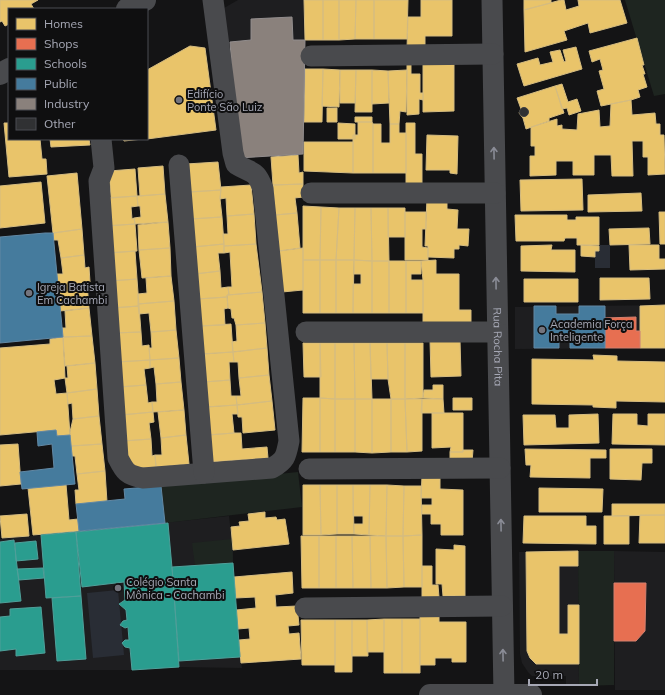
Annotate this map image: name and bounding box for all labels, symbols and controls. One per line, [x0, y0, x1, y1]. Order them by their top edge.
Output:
legend [8, 8, 148, 140]
text: Homes [44, 16, 83, 31]
text: Shops [44, 36, 79, 51]
text: Schools [44, 56, 87, 71]
text: Public [44, 76, 78, 91]
place label: Edifício Ponte São Luiz [187, 87, 263, 114]
marker: Edifício Ponte São Luiz [174, 95, 184, 105]
text: Industry [44, 96, 90, 111]
text: Other [44, 116, 76, 131]
one-way arrow [490, 147, 498, 160]
one-way arrow [493, 277, 500, 290]
place label: Igreja Batista Em Cachambi [37, 280, 107, 307]
marker: Igreja Batista Em Cachambi [24, 288, 34, 298]
street label: Rua Rocha Pita [490, 307, 506, 387]
place label: Academia Força Inteligente [550, 317, 633, 344]
marker: Academia Força Inteligente [537, 325, 547, 335]
one-way arrow [497, 519, 505, 532]
place label: Colégio Santa Mônica - Cachambi [126, 575, 225, 602]
marker: Colégio Santa Mônica - Cachambi [113, 583, 123, 593]
one-way arrow [499, 649, 507, 662]
scale bar [529, 661, 597, 687]
text: 20 m [535, 667, 563, 682]

